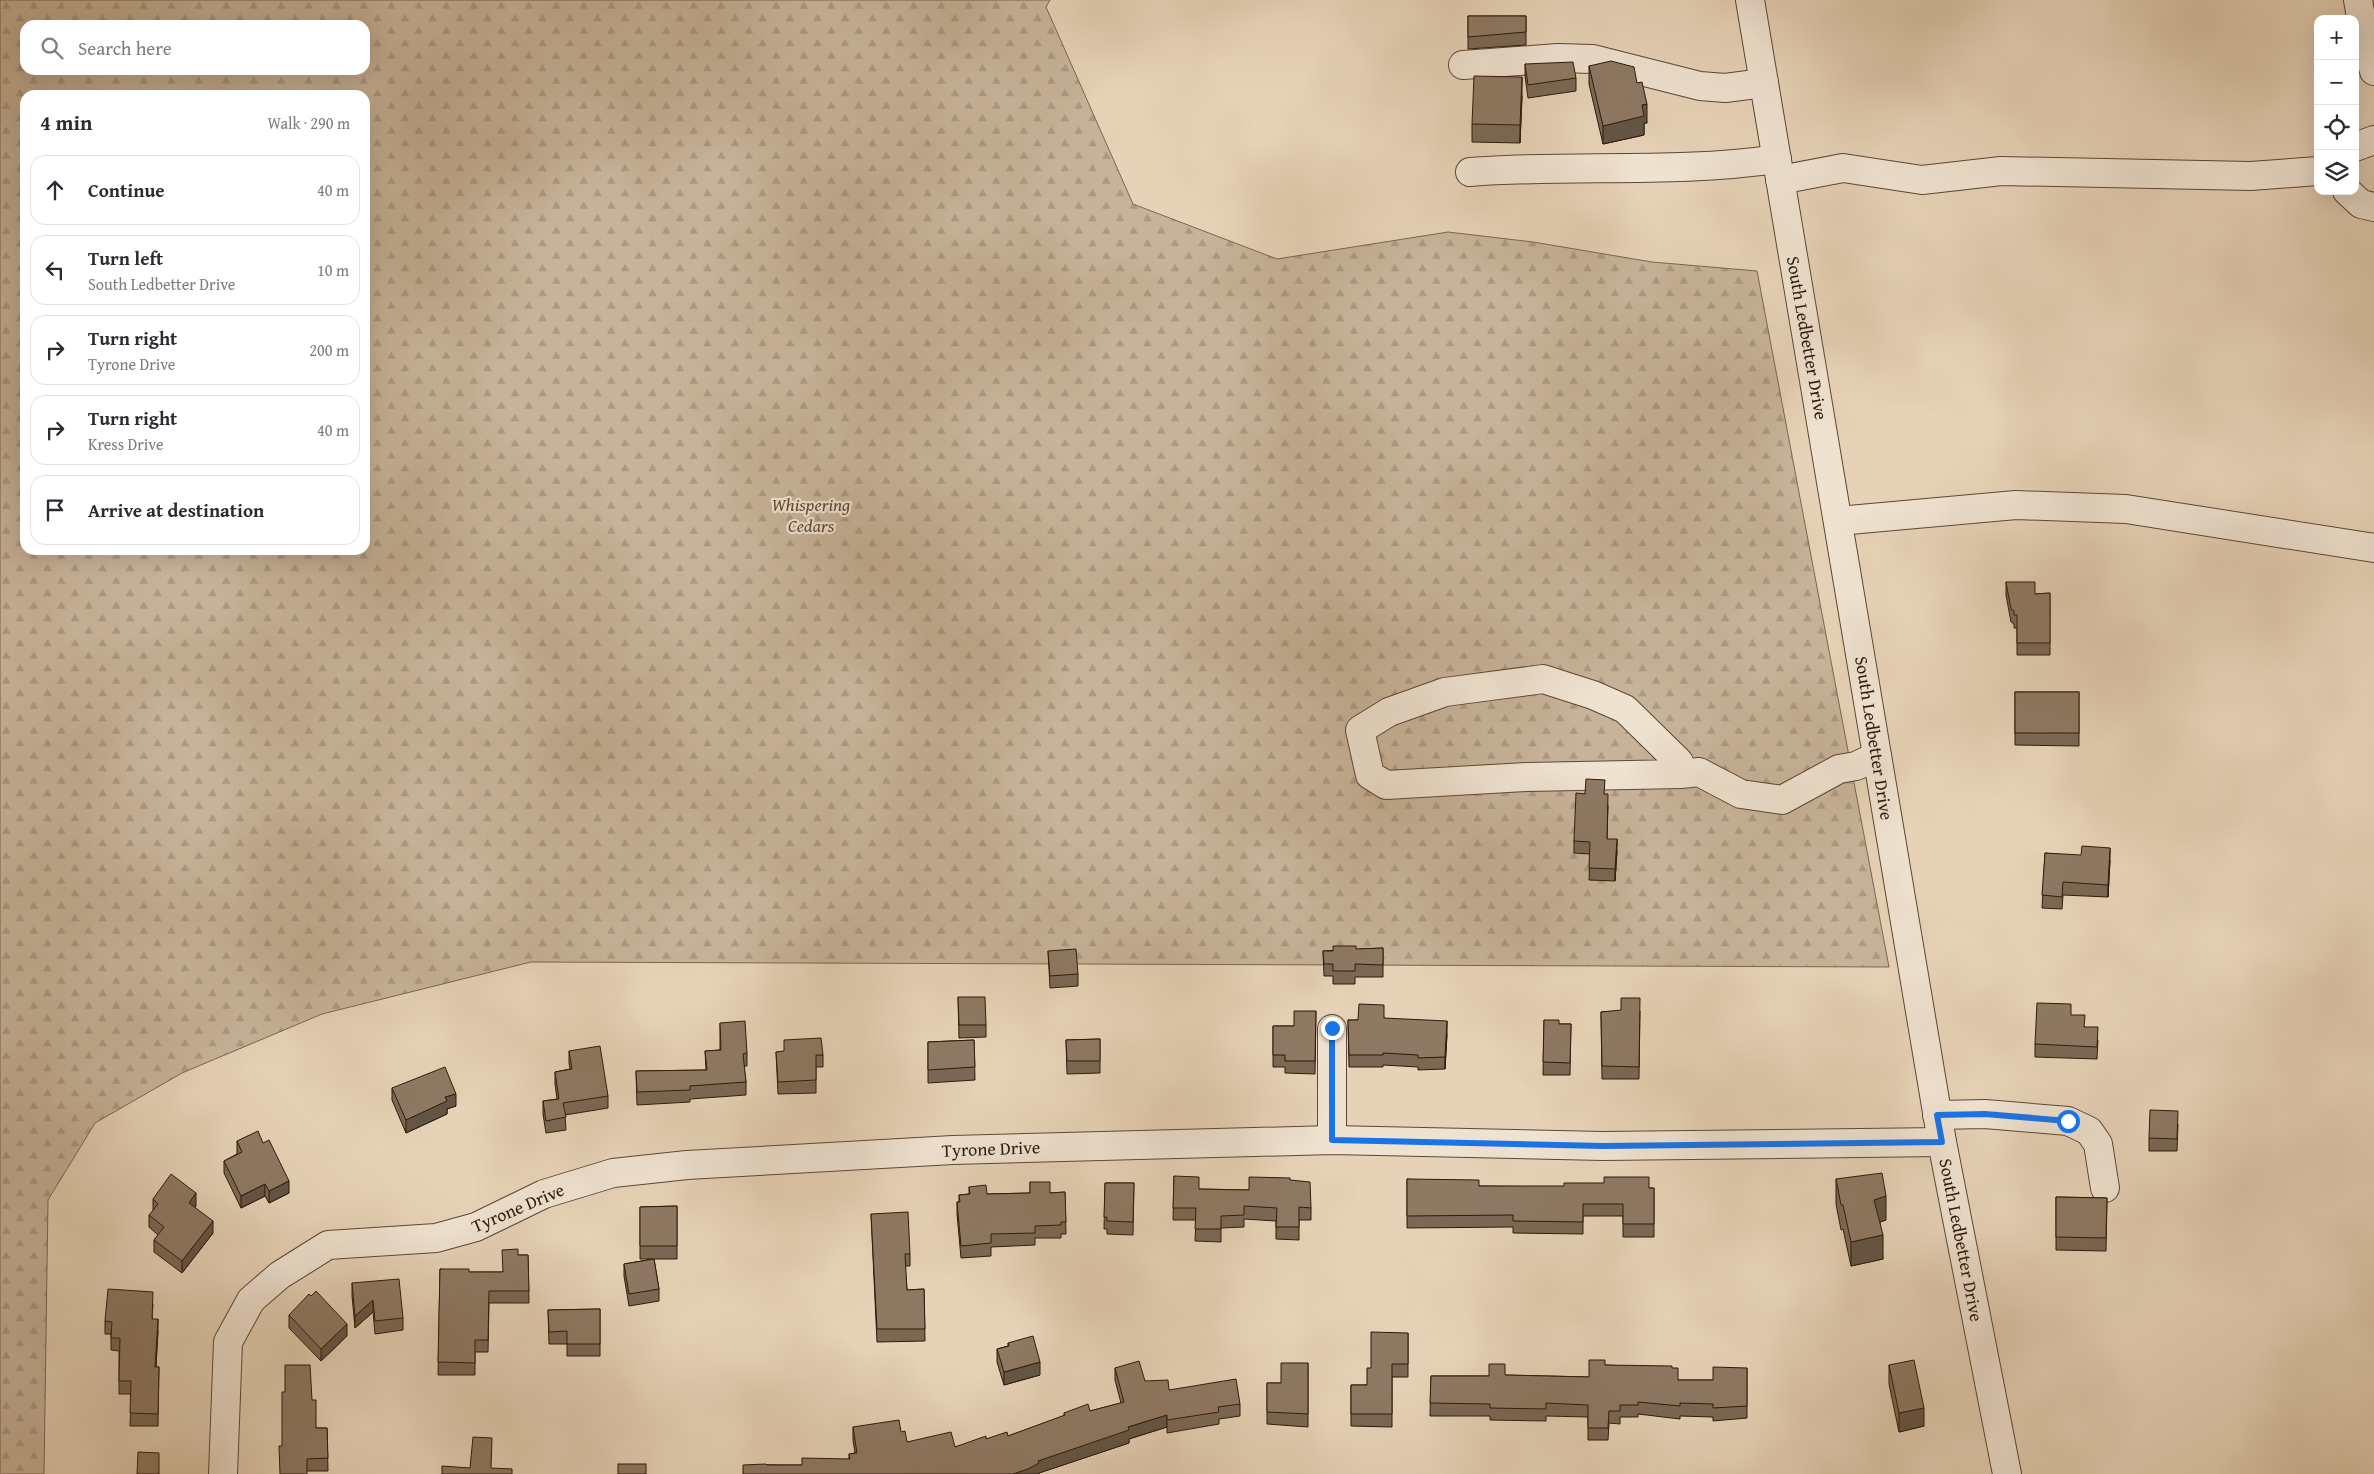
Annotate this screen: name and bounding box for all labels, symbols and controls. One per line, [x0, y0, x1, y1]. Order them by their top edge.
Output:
map controls [2314, 15, 2359, 195]
button: + [2314, 15, 2359, 60]
search box [20, 20, 370, 75]
icon: search [38, 34, 66, 62]
text: Search here [78, 34, 172, 62]
button: − [2314, 60, 2359, 105]
button: locate [2314, 105, 2359, 150]
text: 4 min [40, 107, 92, 138]
text: Walk · 290 m [267, 111, 350, 135]
button: layers [2314, 150, 2359, 195]
icon: ahead [41, 176, 69, 204]
text: Continue [88, 176, 165, 204]
text: 40 m [317, 178, 349, 202]
text: Turn left [88, 244, 163, 272]
street label: South Ledbetter Drive [1780, 254, 1835, 422]
icon: left [41, 256, 69, 284]
text: 10 m [317, 258, 349, 282]
text: South Ledbetter Drive [88, 272, 235, 296]
text: Turn right [88, 324, 177, 352]
icon: right [41, 336, 69, 364]
text: 200 m [309, 338, 349, 362]
text: Tyrone Drive [88, 352, 175, 376]
text: Turn right [88, 404, 177, 432]
icon: right [41, 416, 69, 444]
text: 40 m [317, 418, 349, 442]
text: Kress Drive [88, 432, 163, 456]
park label: Whispering Cedars [772, 491, 850, 539]
icon: arrive [41, 496, 69, 524]
text: Arrive at destination [88, 496, 264, 524]
street label: South Ledbetter Drive [1848, 654, 1901, 822]
route end [1321, 1017, 1344, 1040]
route start [2057, 1110, 2080, 1133]
street label: Tyrone Drive [941, 1133, 1041, 1164]
street label: South Ledbetter Drive [1932, 1156, 1991, 1324]
street label: Tyrone Drive [467, 1176, 568, 1239]

